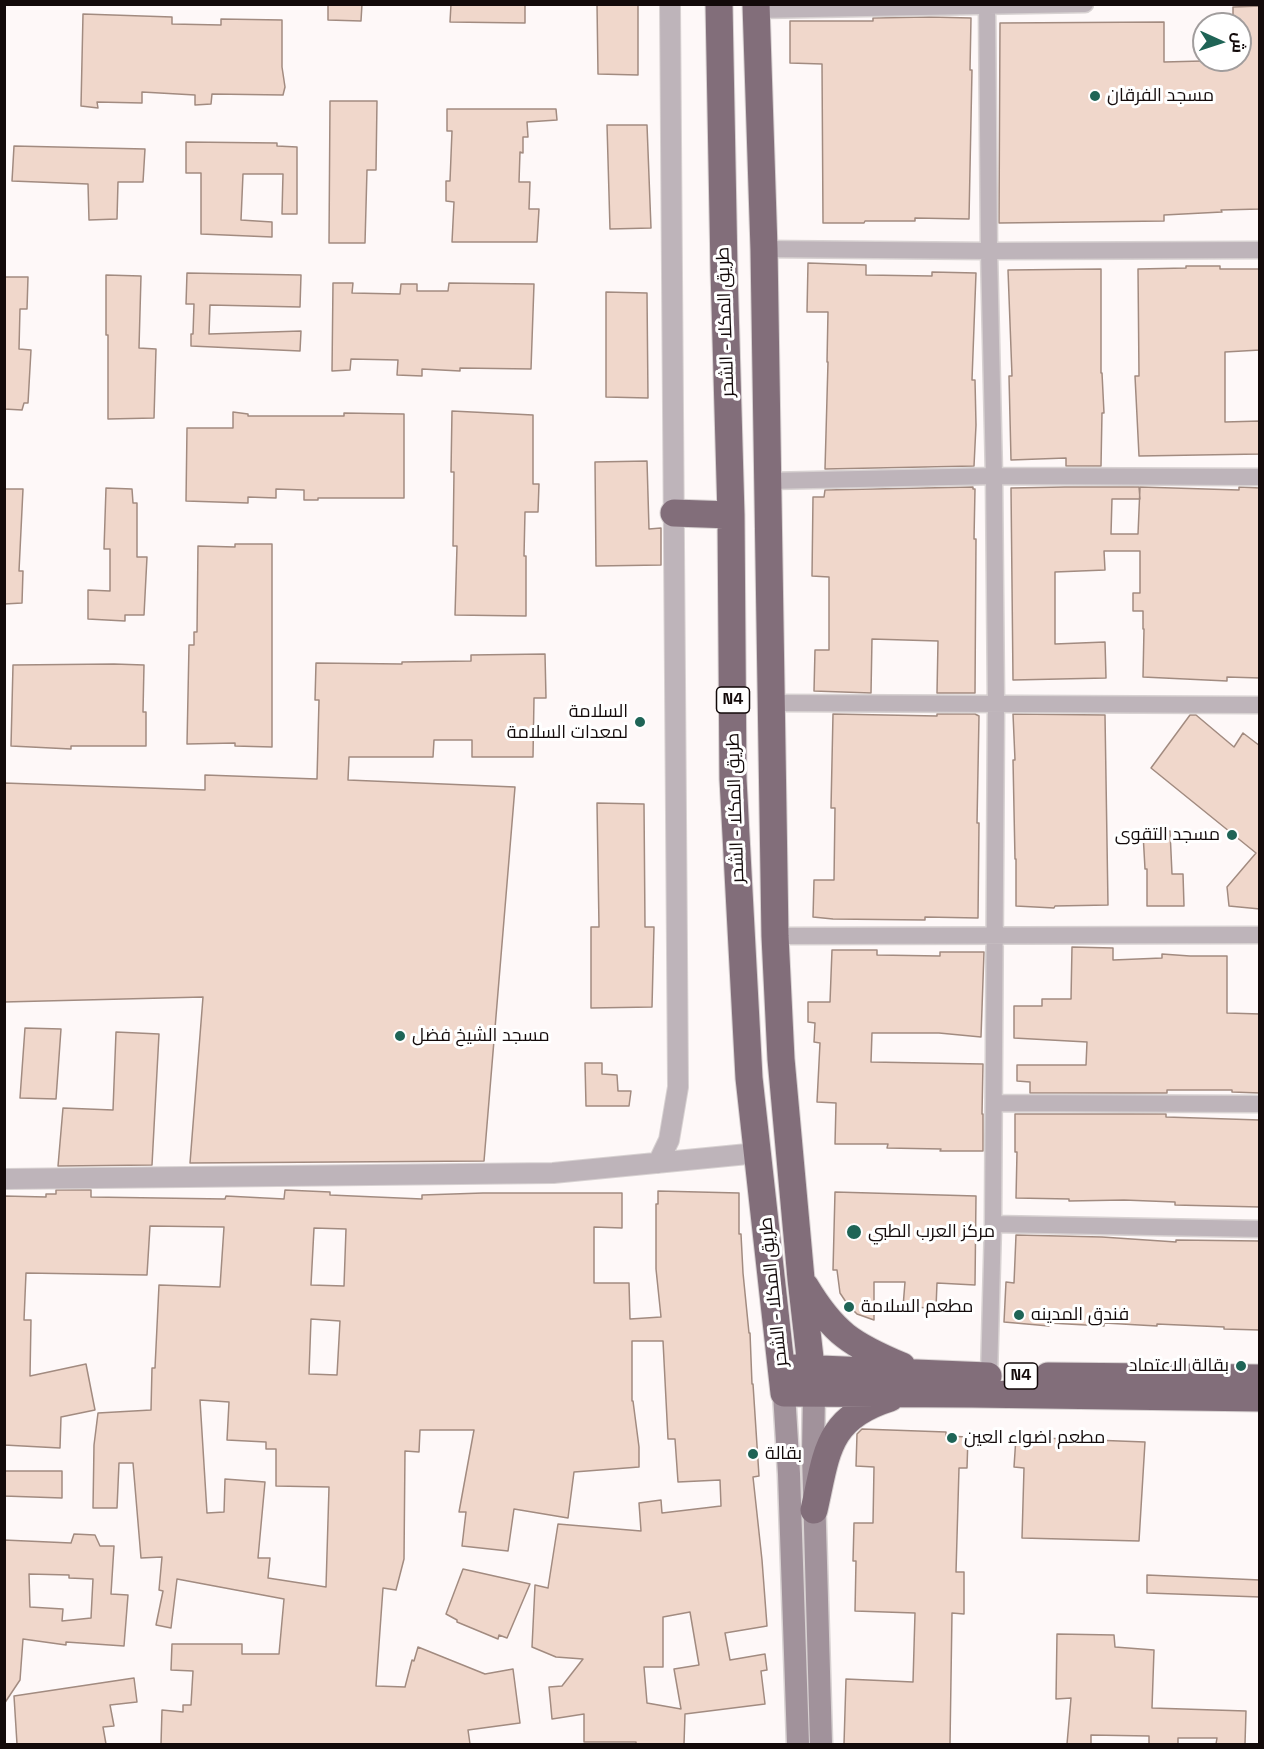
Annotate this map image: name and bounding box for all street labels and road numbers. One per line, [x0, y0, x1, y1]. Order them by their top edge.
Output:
street label: طريق المكلا - الشحر [713, 246, 739, 398]
road number: N4 [716, 687, 750, 713]
street label: طريق المكلا - الشحر [723, 732, 749, 884]
street label: طريق المكلا - الشحر [755, 1216, 793, 1368]
road number: N4 [1004, 1363, 1038, 1389]

